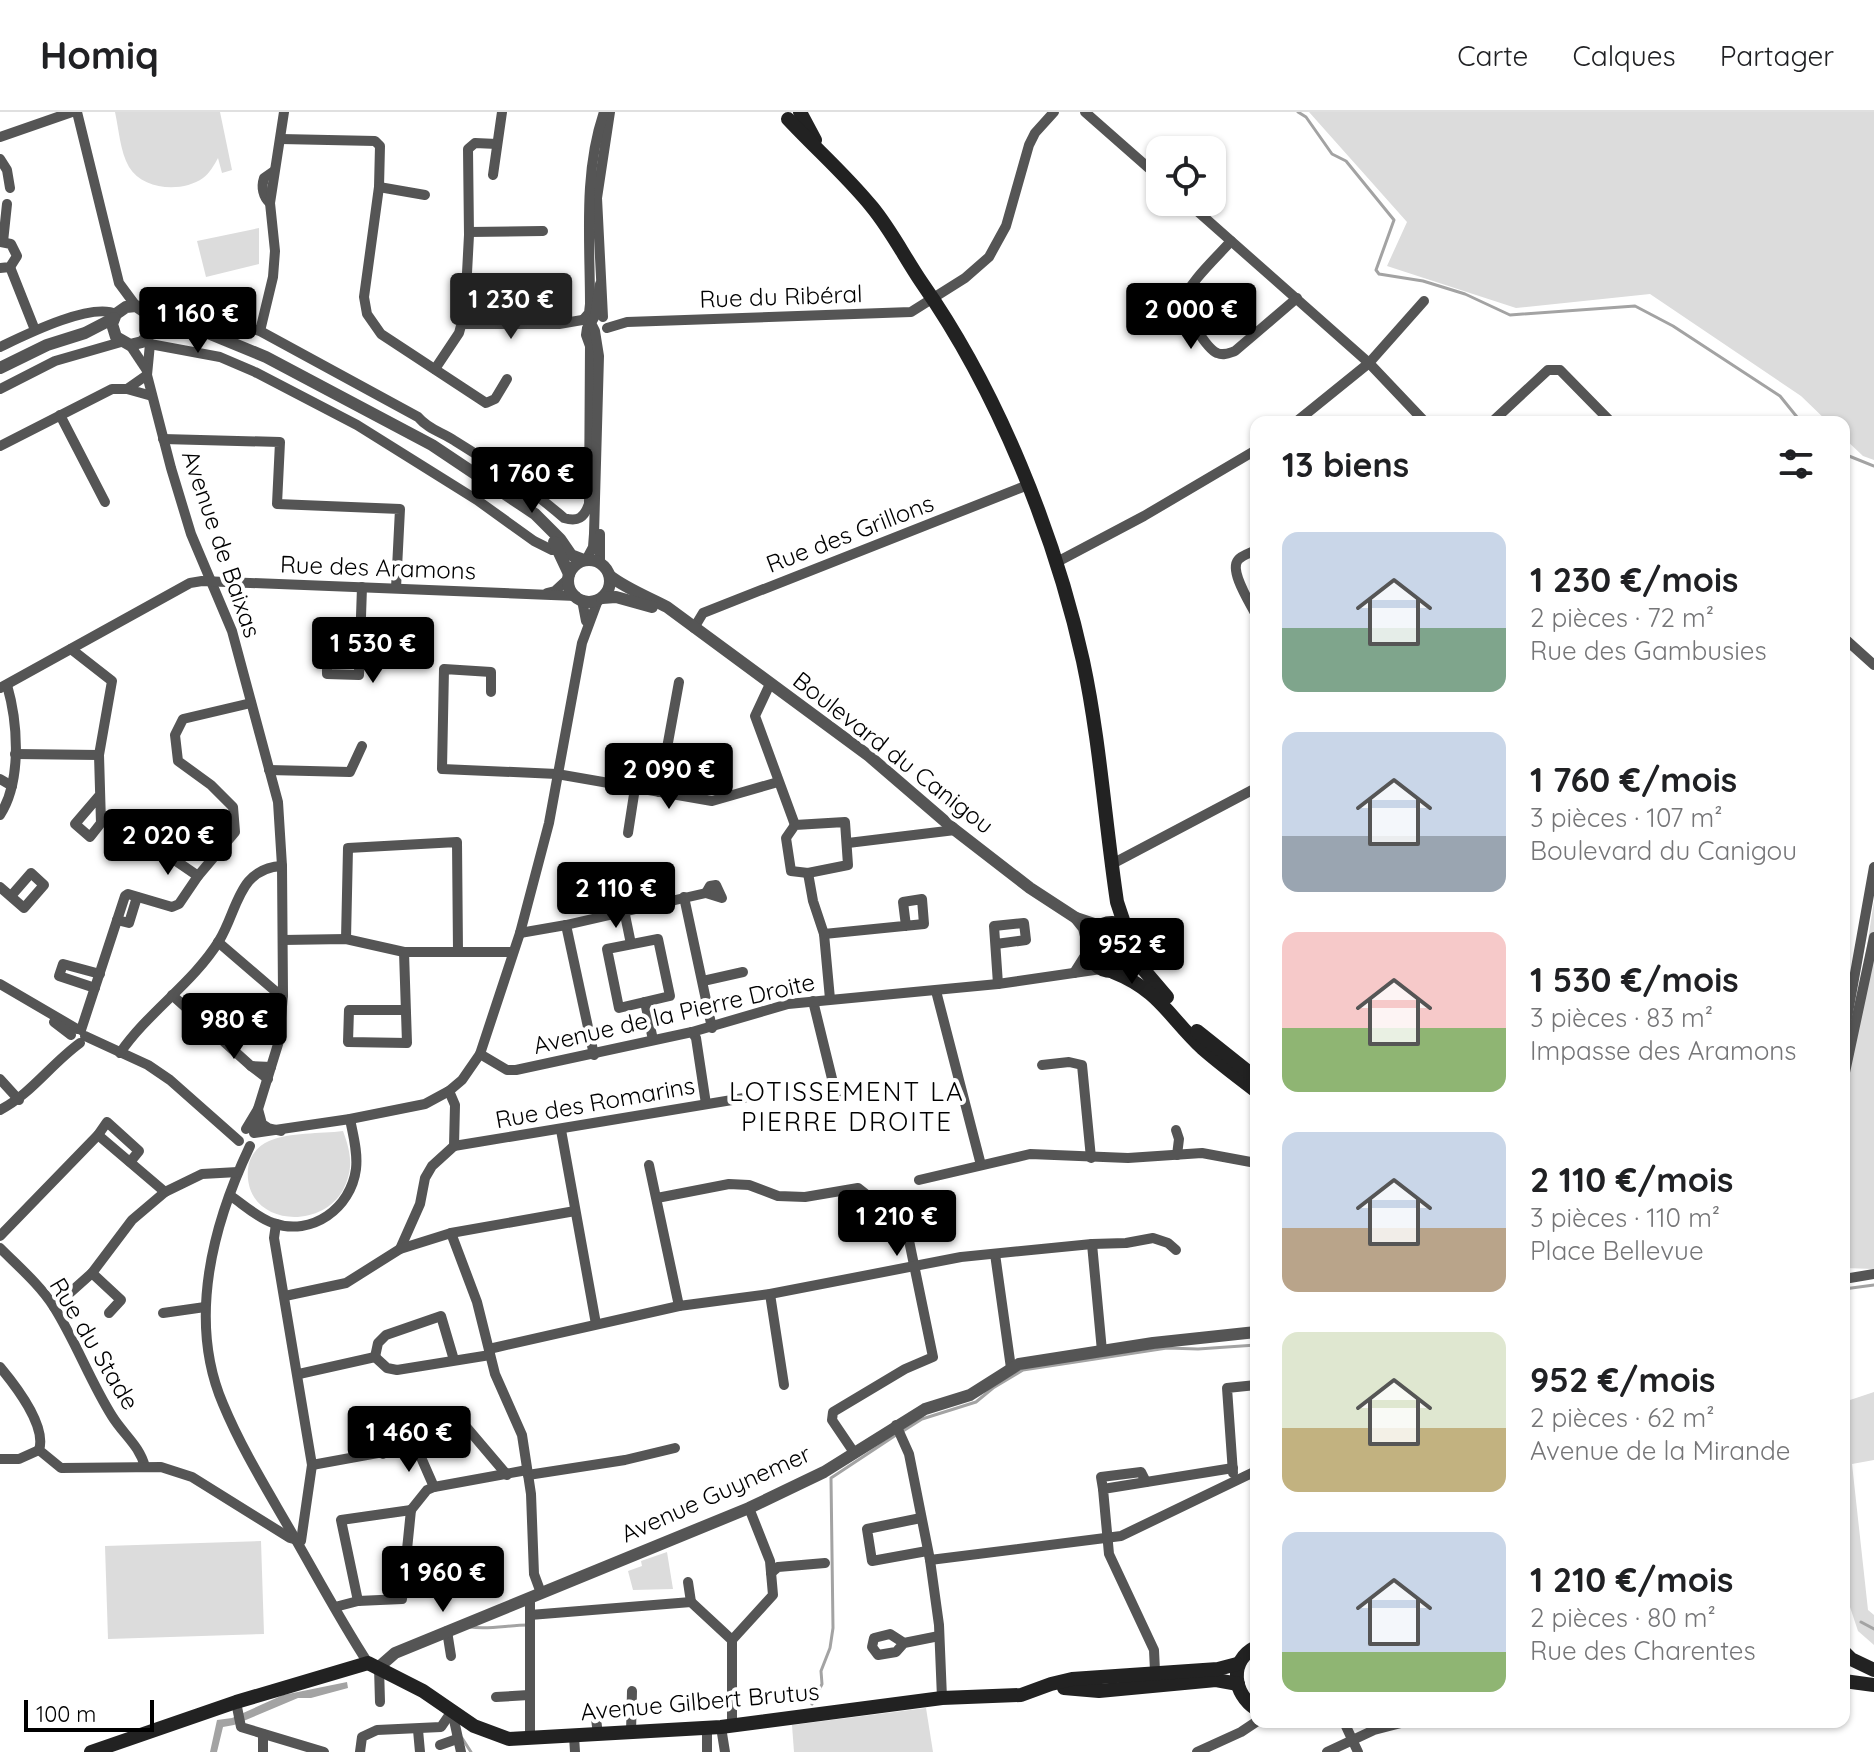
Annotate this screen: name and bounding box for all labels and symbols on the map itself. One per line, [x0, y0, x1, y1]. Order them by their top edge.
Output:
pin: 1 230 € [437, 273, 585, 341]
street label: Rue du Ribéral [699, 278, 863, 314]
pin: 2 000 € [1117, 283, 1265, 351]
pin: 1 160 € [124, 287, 272, 355]
street label: Avenue de Baixas [176, 446, 268, 641]
pin: 1 760 € [458, 447, 606, 515]
street label: Rue des Grillons [762, 487, 938, 579]
street label: Rue des Aramons [280, 549, 477, 585]
pin: 1 530 € [299, 617, 447, 685]
street label: Boulevard du Canigou [787, 665, 1000, 840]
pin: 2 090 € [595, 743, 743, 811]
pin: 2 020 € [94, 809, 242, 877]
pin: 2 110 € [542, 862, 690, 930]
pin: 952 € [1076, 918, 1188, 986]
street label: Avenue de la Pierre Droite [530, 966, 818, 1060]
pin: 980 € [178, 993, 290, 1061]
street label: Rue des Romarins [493, 1070, 697, 1134]
district label: LOTISSEMENT LA PIERRE DROITE [729, 1075, 965, 1138]
pin: 1 210 € [823, 1190, 971, 1258]
street label: Rue du Stade [44, 1272, 146, 1415]
pin: 1 460 € [335, 1406, 483, 1474]
street label: Avenue Guynemer [616, 1438, 815, 1548]
pin: 1 960 € [369, 1546, 517, 1614]
street label: Avenue Gilbert Brutus [579, 1676, 821, 1726]
scale bar [24, 1696, 154, 1732]

